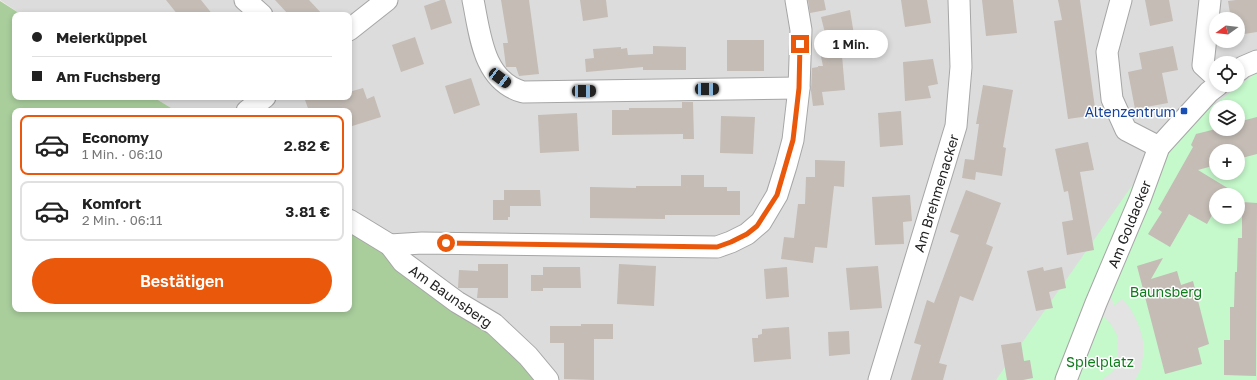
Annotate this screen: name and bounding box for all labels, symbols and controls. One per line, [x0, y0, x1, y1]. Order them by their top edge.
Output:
north arrow [1209, 12, 1245, 48]
map controls [1209, 12, 1245, 224]
text: Meierküppel [56, 28, 147, 46]
callout: 1 Min. [814, 30, 888, 58]
route end [791, 35, 809, 53]
text: 1 Min. [833, 36, 869, 52]
button: locate [1209, 56, 1245, 92]
car [487, 66, 513, 90]
text: Am Fuchsberg [56, 67, 160, 85]
car [695, 83, 719, 95]
car [572, 85, 596, 97]
button: layers [1209, 100, 1245, 136]
place label: Altenzentrum [1085, 103, 1176, 120]
marker: Altenzentrum [1179, 106, 1189, 116]
icon: car [34, 127, 70, 163]
text: Economy [82, 128, 149, 146]
street label: Am Brehmenacker [910, 131, 962, 254]
text: 2.82 € [284, 136, 330, 154]
button: + [1209, 144, 1245, 180]
text: 1 Min. · 06:10 [82, 146, 163, 162]
street label: Am Goldacker [1104, 177, 1155, 270]
button: − [1209, 188, 1245, 224]
icon: car [34, 193, 70, 229]
text: Komfort [82, 194, 141, 212]
text: 3.81 € [285, 202, 330, 220]
text: 2 Min. · 06:11 [82, 212, 162, 228]
route start [437, 234, 455, 252]
button: Bestätigen [32, 258, 332, 304]
street label: Am Baunsberg [406, 261, 496, 331]
park label: Baunsberg [1130, 283, 1202, 300]
park label: Spielplatz [1066, 353, 1134, 370]

